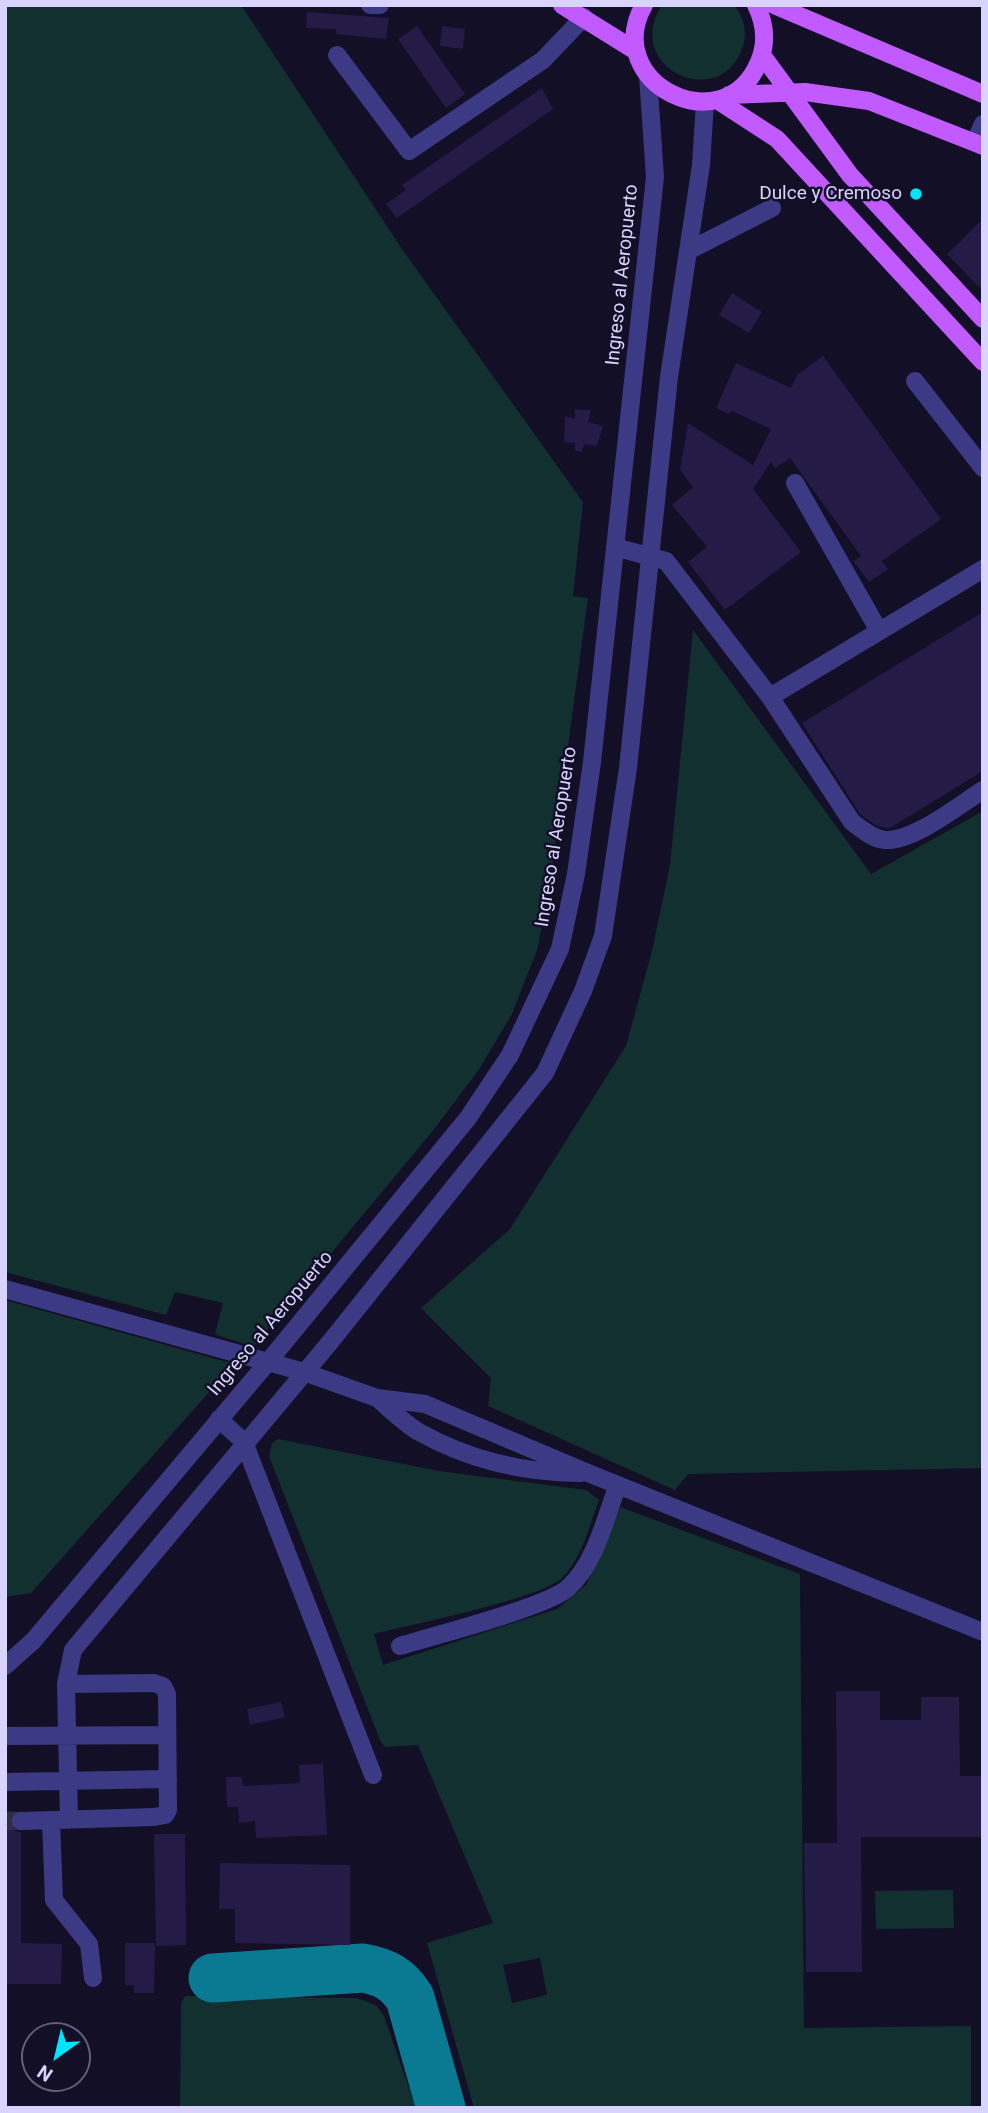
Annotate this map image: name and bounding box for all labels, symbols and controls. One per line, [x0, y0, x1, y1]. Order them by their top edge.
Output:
street label: Ingreso al Aeropuerto [602, 183, 644, 367]
place label: Dulce y Cremoso [759, 183, 902, 205]
marker: Dulce y Cremoso [908, 186, 924, 202]
street label: Ingreso al Aeropuerto [531, 745, 583, 929]
street label: Ingreso al Aeropuerto [204, 1247, 338, 1401]
north arrow [21, 2022, 91, 2092]
text: N [33, 2060, 57, 2086]

